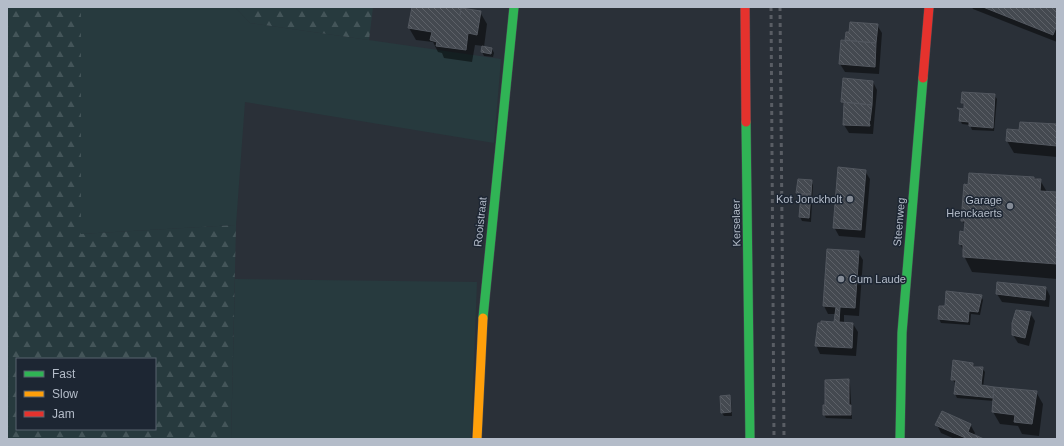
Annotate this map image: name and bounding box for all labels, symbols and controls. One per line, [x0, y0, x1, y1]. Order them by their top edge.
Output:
place label: Kot Jonckholt [776, 193, 842, 205]
marker: Kot Jonckholt [845, 194, 855, 204]
place label: Garage Henckaerts [946, 194, 1002, 219]
street label: Rooistraat [471, 196, 489, 248]
street label: Steenweg [891, 197, 907, 247]
street label: Kerselaer [730, 199, 742, 247]
marker: Garage Henckaerts [1005, 201, 1015, 211]
place label: Cum Laude [849, 273, 906, 285]
marker: Cum Laude [836, 274, 846, 284]
legend [16, 358, 156, 430]
text: Fast [52, 367, 76, 381]
text: Slow [52, 387, 78, 401]
text: Jam [52, 407, 75, 421]

